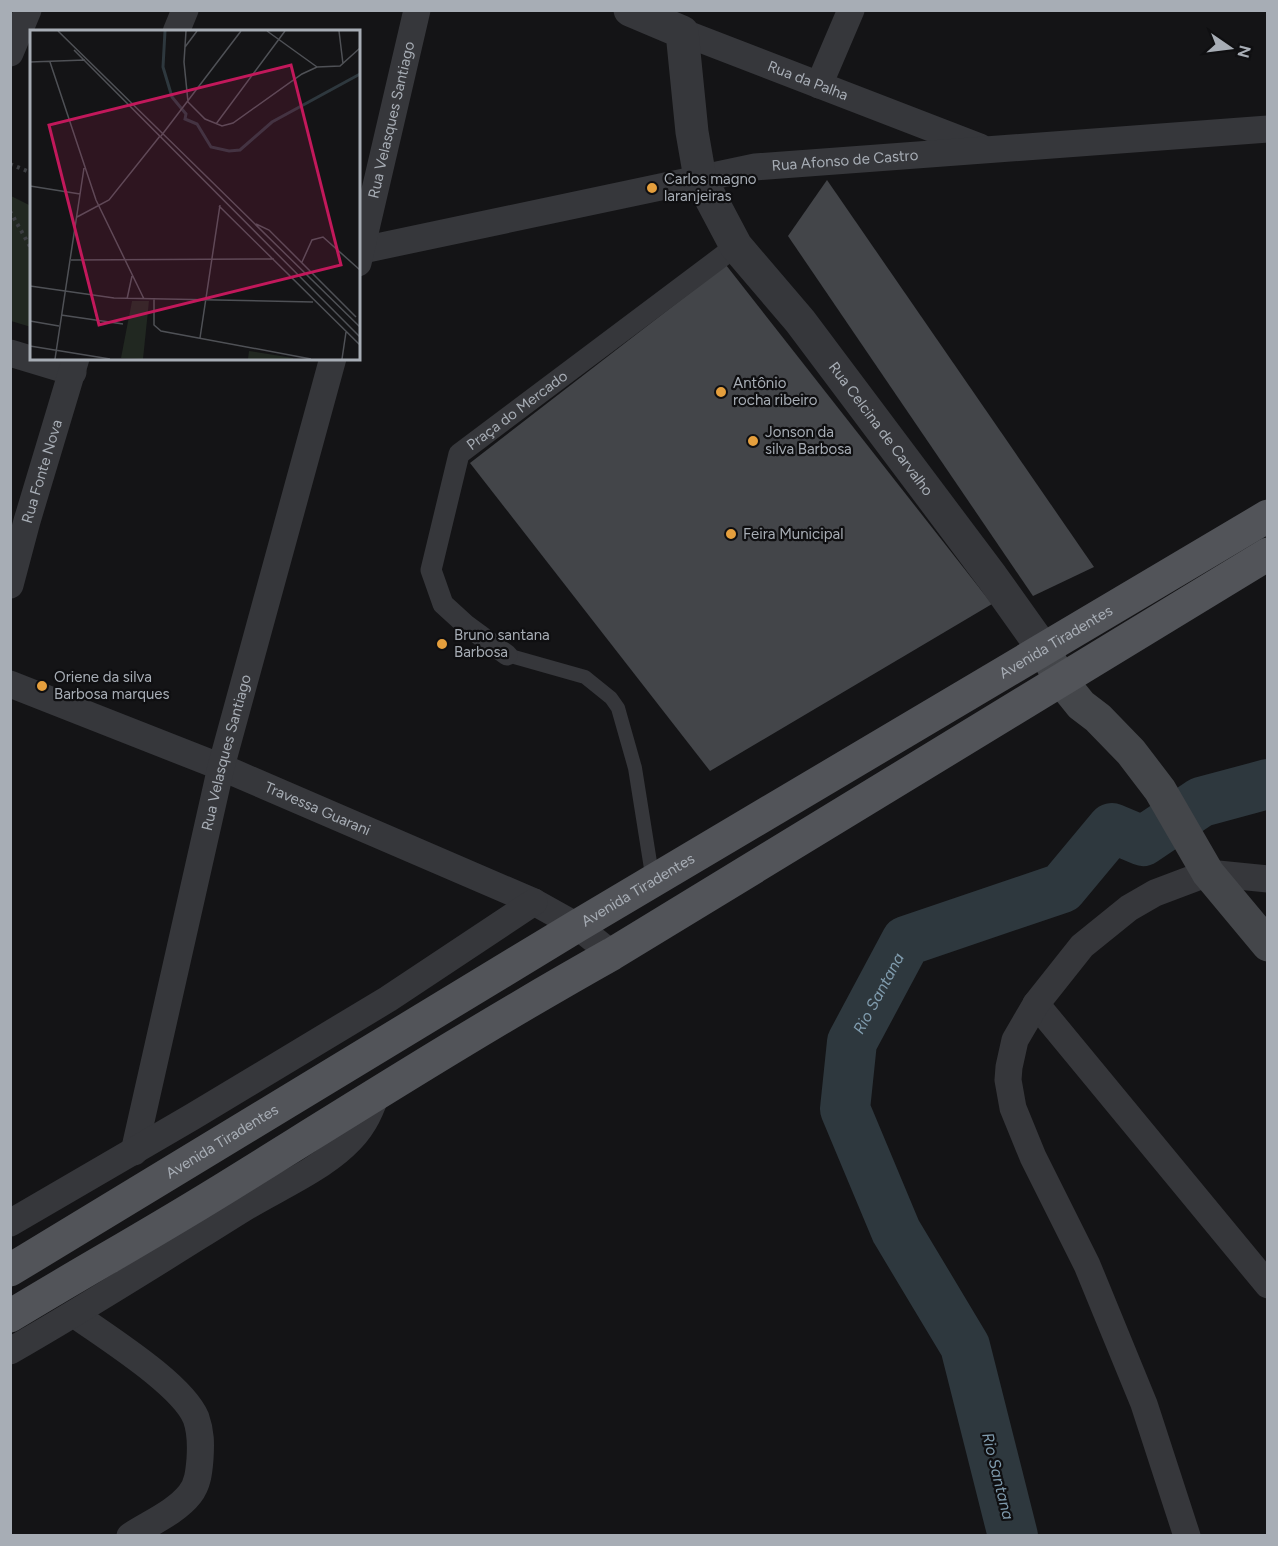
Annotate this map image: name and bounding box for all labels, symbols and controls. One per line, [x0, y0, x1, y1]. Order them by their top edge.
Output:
north arrow [1200, 18, 1260, 78]
inset map [30, 30, 360, 360]
street label: Rua Velasques Santiago [364, 39, 418, 200]
text: N [1233, 43, 1255, 60]
street label: Rua da Palha [765, 57, 851, 104]
street label: Rua Afonso de Castro [771, 146, 919, 175]
place label: Carlos magno laranjeiras [664, 170, 757, 205]
marker: Carlos magno laranjeiras [645, 181, 659, 195]
street label: Rua Celcina de Carvalho [825, 358, 937, 500]
street label: Praça do Mercado [463, 367, 571, 454]
place label: Antônio rocha ribeiro [733, 374, 818, 409]
marker: Antônio rocha ribeiro [714, 385, 728, 399]
street label: Rua Fonte Nova [18, 417, 66, 525]
place label: Jonson da silva Barbosa [765, 423, 852, 458]
marker: Jonson da silva Barbosa [746, 434, 760, 448]
place label: Feira Municipal [743, 525, 843, 543]
marker: Feira Municipal [724, 527, 738, 541]
street label: Avenida Tiradentes [996, 601, 1116, 682]
place label: Bruno santana Barbosa [454, 626, 550, 661]
marker: Bruno santana Barbosa [435, 637, 449, 651]
place label: Oriene da silva Barbosa marques [54, 668, 169, 703]
street label: Rua Velasques Santiago [198, 672, 255, 832]
marker: Oriene da silva Barbosa marques [35, 679, 49, 693]
street label: Travessa Guarani [262, 778, 373, 839]
street label: Avenida Tiradentes [578, 849, 698, 930]
water label: Rio Santana [849, 949, 907, 1037]
street label: Avenida Tiradentes [162, 1100, 282, 1182]
water label: Rio Santana [978, 1431, 1018, 1521]

